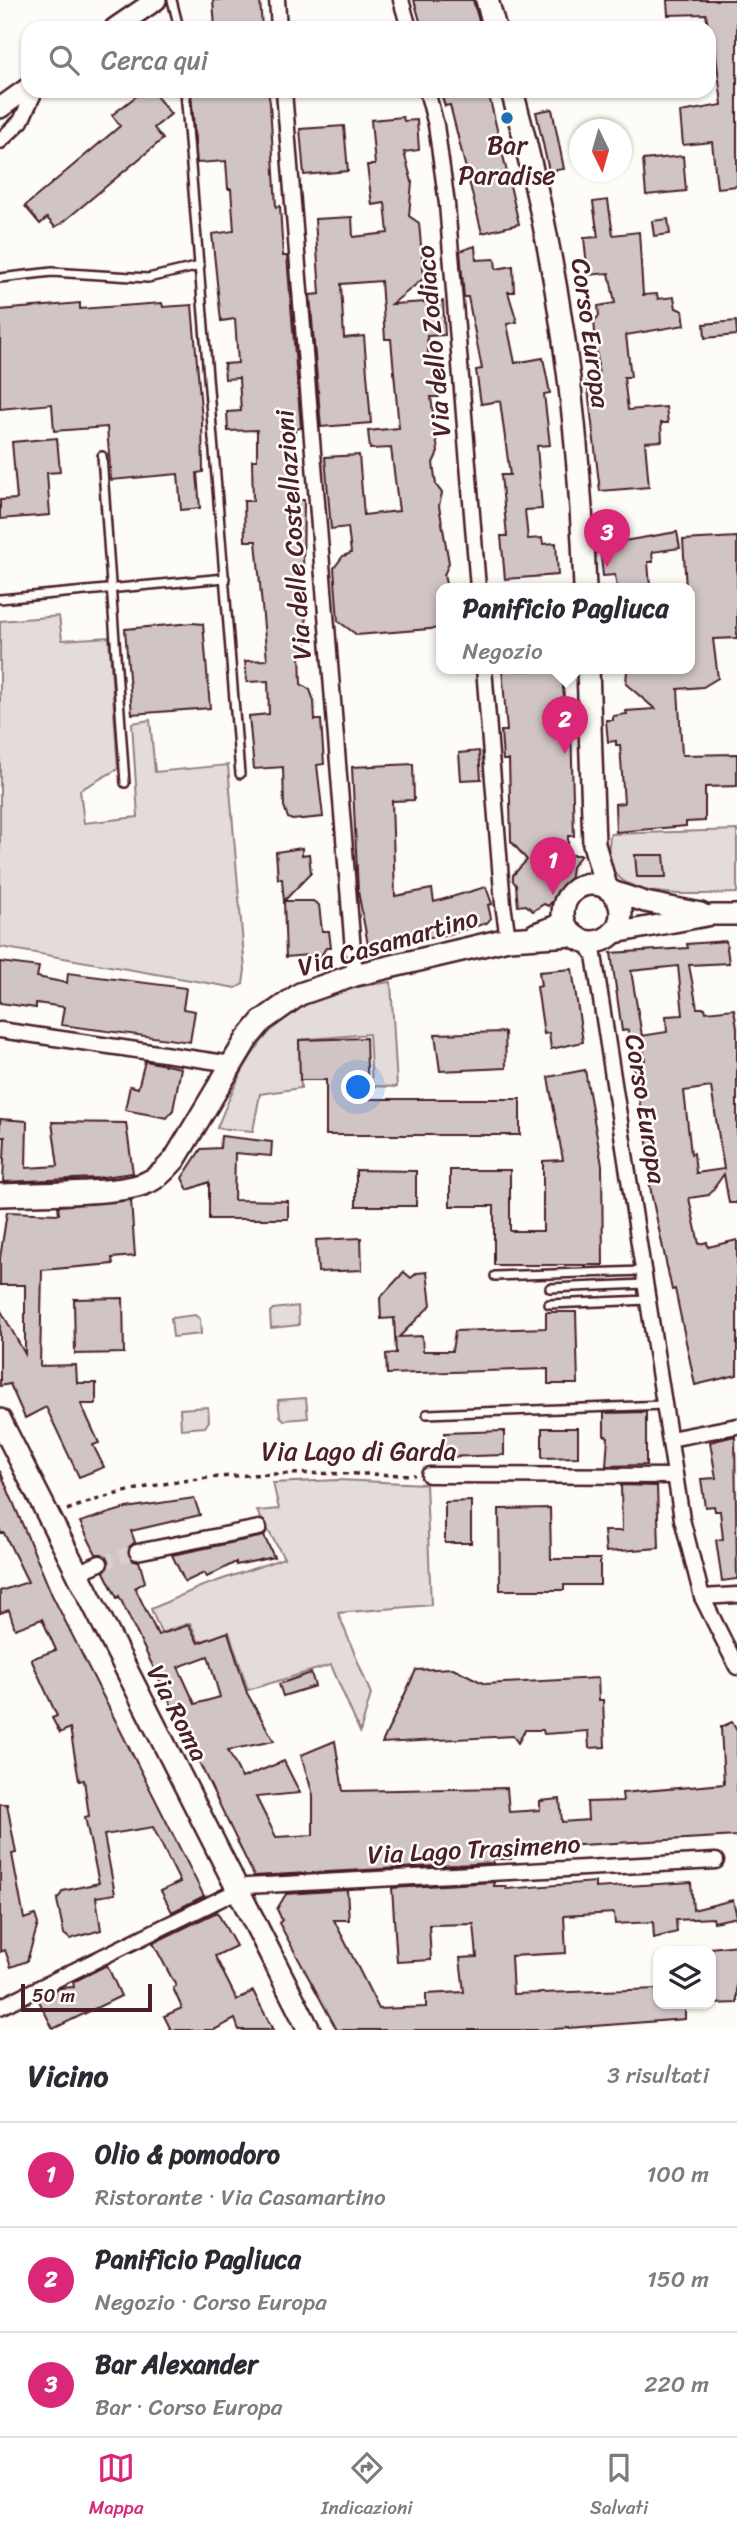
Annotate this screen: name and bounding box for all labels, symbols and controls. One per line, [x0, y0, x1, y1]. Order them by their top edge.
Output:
search box [21, 21, 716, 98]
text: Cerca qui [101, 37, 208, 83]
icon: search [45, 41, 83, 79]
marker: Bar Paradise [499, 110, 515, 126]
north arrow [569, 119, 632, 182]
place label: Bar Paradise [458, 122, 556, 198]
street label: Via dello Zodiaco [402, 243, 464, 439]
street label: Corso Europa [558, 255, 624, 412]
street label: Via delle Costellazioni [261, 408, 325, 662]
pin: 3 [584, 509, 630, 567]
popup [436, 583, 695, 674]
text: Panificio Pagliuca [463, 585, 668, 631]
text: Negozio [463, 631, 543, 672]
pin: 2 [542, 696, 588, 754]
pin: 1 [530, 837, 576, 895]
street label: Via Casamartino [292, 894, 484, 990]
street label: Corso Europa [611, 1031, 681, 1188]
your location [341, 1070, 375, 1104]
street label: Via Lago di Garda [262, 1428, 456, 1474]
street label: Via Roma [134, 1656, 222, 1770]
street label: Via Lago Trasimeno [366, 1820, 582, 1878]
map controls [653, 1946, 716, 2009]
button: layers [653, 1946, 716, 2009]
text: 50 m [32, 1979, 75, 2012]
scale bar [21, 1981, 152, 2013]
text: Vicino [28, 2049, 108, 2103]
text: 3 risultati [607, 2055, 709, 2096]
text: Olio & pomodoro [95, 2131, 280, 2177]
text: 1 [46, 2154, 56, 2195]
text: 100 m [646, 2154, 709, 2195]
text: Ristorante · Via Casamartino [95, 2177, 386, 2218]
text: Panificio Pagliuca [95, 2236, 301, 2282]
text: 2 [44, 2259, 58, 2300]
text: 150 m [647, 2259, 709, 2300]
text: Negozio · Corso Europa [95, 2282, 327, 2323]
text: Bar Alexander [95, 2341, 258, 2387]
text: 3 [45, 2364, 57, 2405]
text: 220 m [644, 2364, 709, 2405]
text: Bar · Corso Europa [95, 2387, 282, 2428]
tab: Mappa [89, 2449, 143, 2524]
tab: Indicazioni [321, 2449, 412, 2524]
tab: Salvati [590, 2449, 648, 2524]

